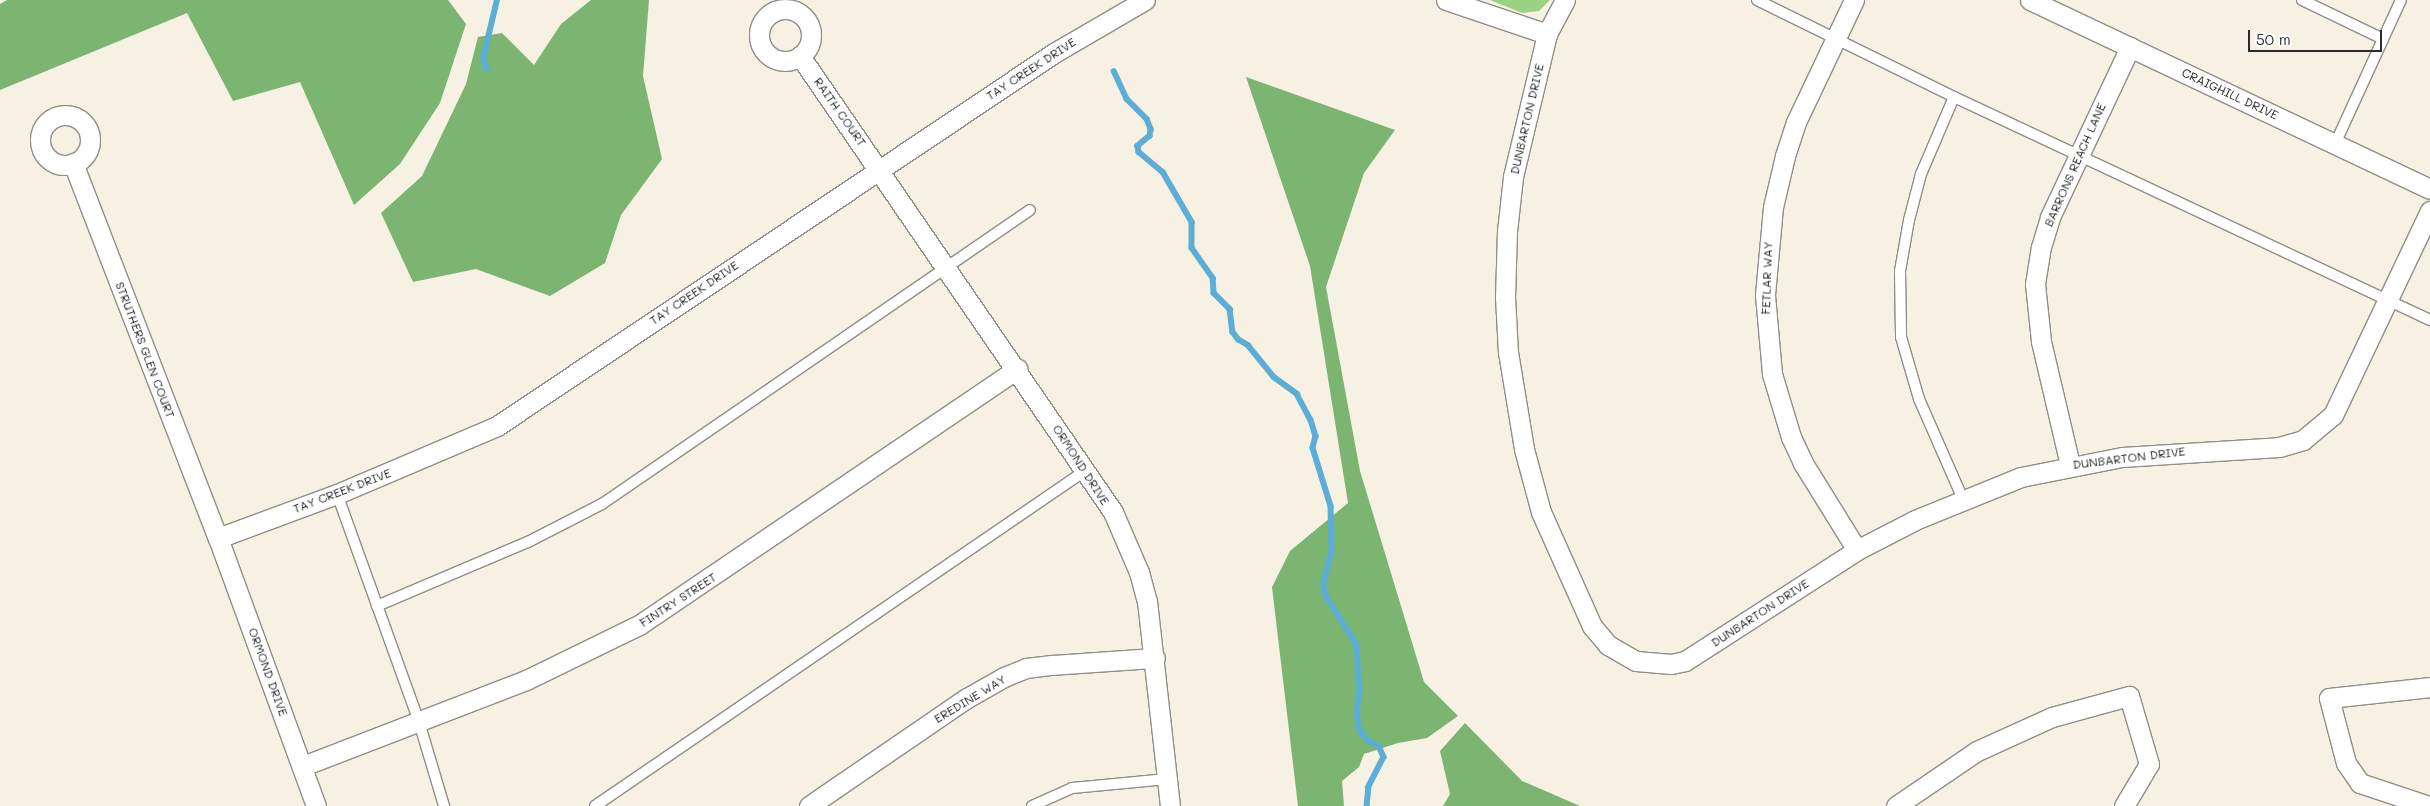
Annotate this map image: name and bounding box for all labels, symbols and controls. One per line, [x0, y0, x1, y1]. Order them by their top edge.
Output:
scale bar [2250, 20, 2384, 52]
text: 50 m [2256, 29, 2291, 49]
street label: TAY CREEK DRIVE [984, 35, 1078, 103]
street label: DUNBARTON DRIVE [1507, 62, 1547, 176]
street label: CRAIGHILL DRIVE [2179, 65, 2281, 123]
street label: RAITH COURT [811, 75, 869, 149]
street label: BARRONS REACH LANE [2041, 101, 2109, 229]
street label: FETLAR WAY [1759, 241, 1775, 315]
street label: TAY CREEK DRIVE [647, 258, 741, 328]
street label: STRUTHERS GLEN COURT [112, 280, 178, 420]
street label: ORMOND DRIVE [1050, 422, 1112, 508]
street label: DUNBARTON DRIVE [2072, 444, 2186, 472]
street label: TAY CREEK DRIVE [291, 466, 393, 516]
street label: FINTRY STREET [637, 570, 719, 630]
street label: DUNBARTON DRIVE [1709, 576, 1811, 650]
street label: ORMOND DRIVE [245, 626, 291, 718]
street label: EREDINE WAY [931, 672, 1009, 726]

